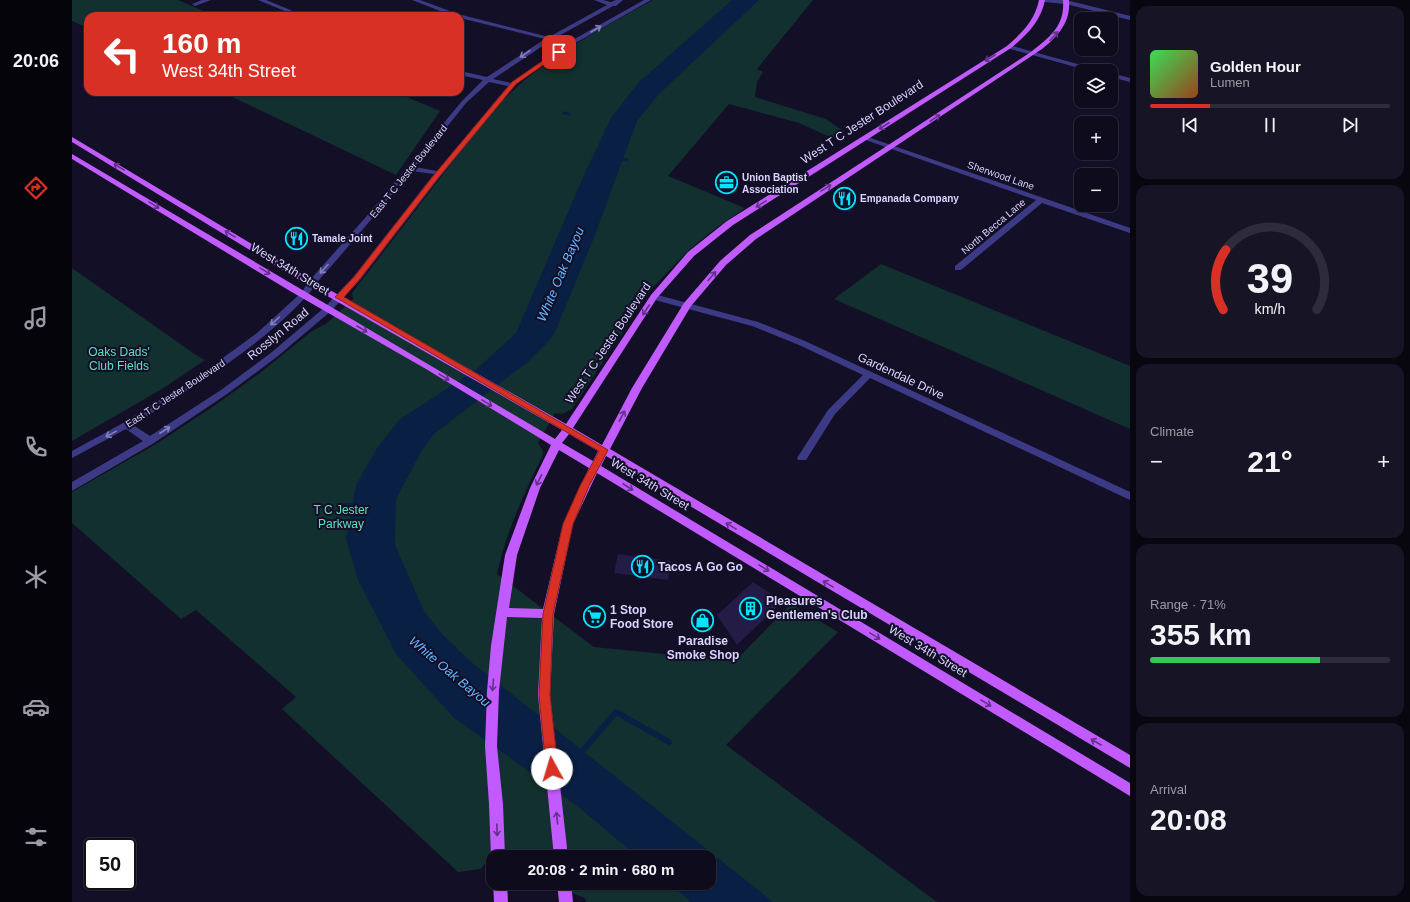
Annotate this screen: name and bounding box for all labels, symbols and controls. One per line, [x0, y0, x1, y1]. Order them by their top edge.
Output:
map controls [1074, 12, 1118, 212]
button: search [1074, 12, 1118, 56]
one-way arrow [590, 24, 602, 32]
icon: left [96, 28, 148, 80]
text: 160 m [162, 28, 241, 59]
one-way arrow [1049, 31, 1058, 41]
pin [542, 35, 576, 69]
icon: arrive [548, 41, 570, 63]
one-way arrow [520, 50, 531, 58]
text: 20:06 [13, 51, 59, 71]
one-way arrow [985, 54, 996, 62]
text: Golden Hour [1210, 58, 1301, 75]
text: West 34th Street [162, 61, 296, 81]
button: layers [1074, 64, 1118, 108]
text: Lumen [1210, 75, 1250, 90]
street label: West T C Jester Boulevard [798, 77, 926, 167]
one-way arrow [929, 114, 940, 122]
icon: previous [1179, 114, 1201, 136]
icon: pause [1259, 114, 1281, 136]
icon: next [1339, 114, 1361, 136]
button: + [1074, 116, 1118, 160]
one-way arrow [879, 122, 890, 130]
street label: East T C Jester Boulevard [368, 123, 449, 220]
street label: Sherwood Lane [966, 159, 1036, 192]
one-way arrow [113, 163, 125, 171]
button: − [1074, 168, 1118, 212]
office icon: Union Baptist Association [714, 170, 740, 196]
place label: Union Baptist Association [742, 172, 808, 195]
icon: directions [22, 174, 50, 202]
one-way arrow [820, 184, 832, 192]
restaurant icon: Empanada Company [832, 185, 858, 211]
place label: Empanada Company [860, 193, 959, 204]
street label: North Becca Lane [959, 196, 1028, 256]
one-way arrow [756, 200, 767, 208]
one-way arrow [148, 201, 159, 209]
restaurant icon: Tamale Joint [283, 225, 309, 251]
water label: White Oak Bayou [534, 225, 587, 324]
one-way arrow [224, 230, 236, 238]
place label: Tamale Joint [312, 233, 373, 244]
street label: West 34th Street [248, 240, 332, 298]
text: 39 [1247, 255, 1293, 302]
one-way arrow [320, 264, 329, 275]
one-way arrow [259, 268, 271, 276]
one-way arrow [708, 270, 717, 281]
street label: West T C Jester Boulevard [562, 280, 654, 406]
text: km/h [1255, 300, 1286, 316]
icon: music [22, 304, 50, 332]
one-way arrow [642, 304, 650, 315]
street label: Rosslyn Road [245, 305, 311, 363]
one-way arrow [270, 316, 280, 325]
one-way arrow [356, 325, 368, 333]
park label: Oaks Dads' Club Fields [88, 345, 150, 373]
street label: Gardendale Drive [855, 350, 947, 402]
street label: East T C Jester Boulevard [123, 357, 227, 430]
one-way arrow [438, 373, 450, 381]
one-way arrow [481, 399, 492, 407]
one-way arrow [619, 410, 627, 422]
text: Climate [1150, 424, 1194, 439]
one-way arrow [159, 426, 171, 434]
one-way arrow [105, 430, 117, 438]
icon: phone [22, 433, 50, 461]
text: 21° [1247, 445, 1293, 478]
text: − [1150, 449, 1163, 474]
text: + [1377, 449, 1390, 474]
street label: West 34th Street [608, 455, 692, 513]
one-way arrow [535, 473, 542, 485]
one-way arrow [622, 484, 634, 492]
park label: T C Jester Parkway [313, 503, 369, 531]
one-way arrow [725, 521, 737, 529]
restaurant icon: Tacos A Go Go [630, 554, 656, 580]
place label: Tacos A Go Go [658, 560, 743, 574]
icon: climate [22, 563, 50, 591]
one-way arrow [758, 565, 770, 573]
one-way arrow [822, 579, 834, 587]
place label: Pleasures Gentlemen's Club [766, 594, 868, 622]
building icon: Pleasures Gentlemen's Club [737, 595, 763, 621]
text: Range · 71% [1150, 597, 1226, 612]
place label: 1 Stop Food Store [610, 603, 674, 631]
supermarket icon: 1 Stop Food Store [582, 604, 608, 630]
shop icon: Paradise Smoke Shop [690, 607, 716, 633]
text: 355 km [1150, 618, 1252, 651]
street label: West 34th Street [886, 622, 970, 680]
one-way arrow [869, 632, 881, 640]
water label: White Oak Bayou [406, 633, 493, 710]
place label: Paradise Smoke Shop [667, 634, 739, 662]
one-way arrow [490, 678, 497, 691]
icon: car [22, 693, 50, 721]
one-way arrow [980, 699, 991, 707]
one-way arrow [1090, 738, 1102, 746]
position arrow [531, 748, 573, 790]
text: Arrival [1150, 782, 1187, 797]
text: 20:08 [1150, 803, 1227, 836]
one-way arrow [553, 812, 560, 825]
icon: filters [22, 823, 50, 851]
one-way arrow [494, 823, 501, 836]
speed limit sign: 50 [84, 838, 136, 890]
text: 20:08 · 2 min · 680 m [528, 861, 674, 878]

